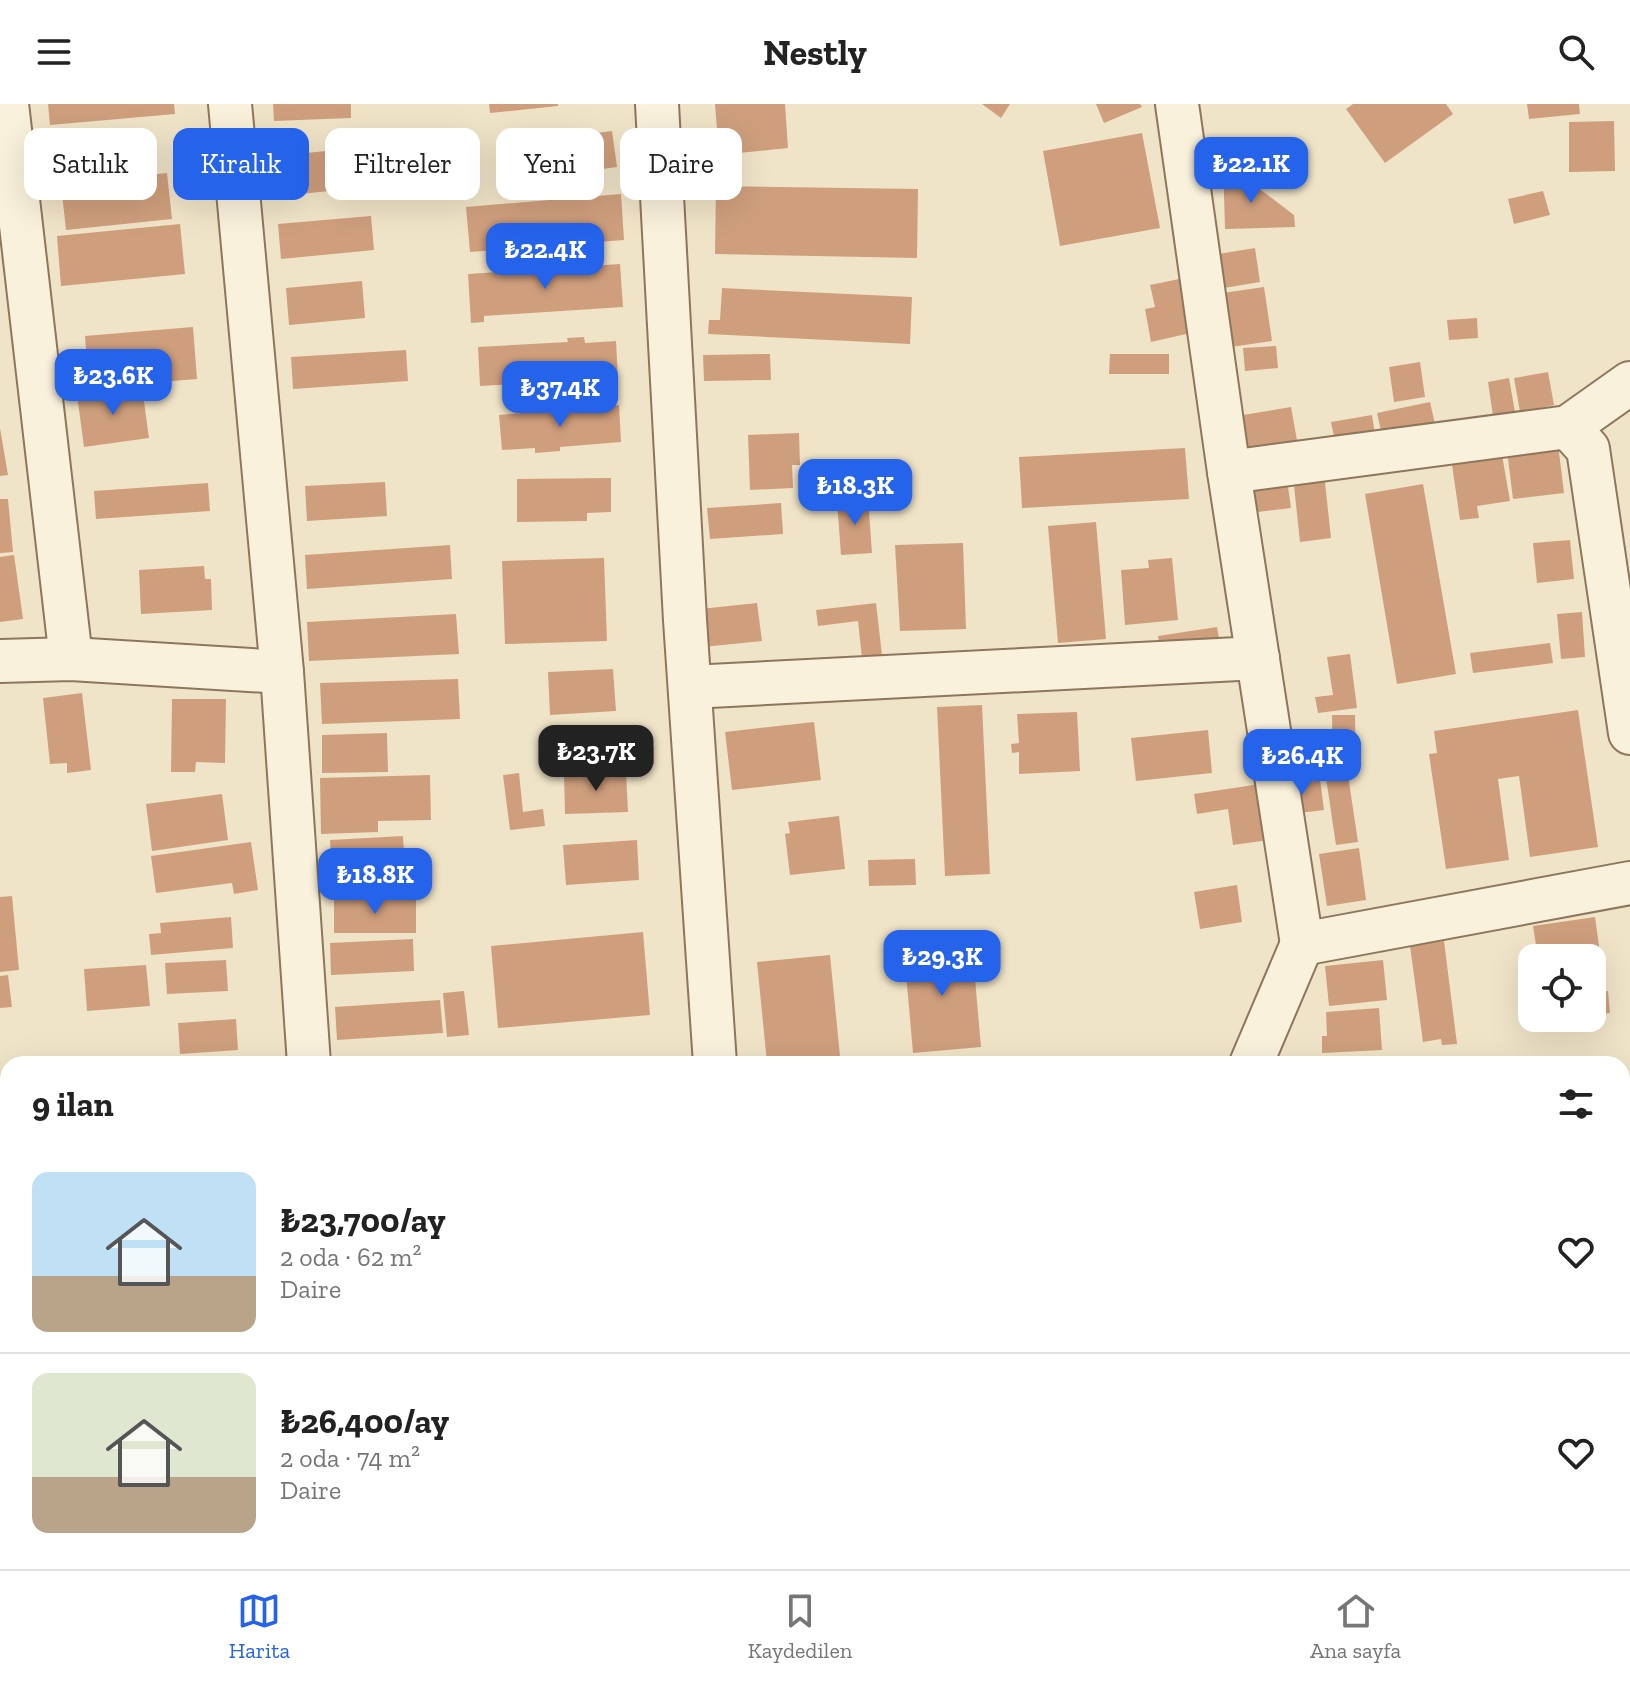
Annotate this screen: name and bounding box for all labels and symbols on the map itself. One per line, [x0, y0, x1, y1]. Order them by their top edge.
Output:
pin: ₺22.1K [1186, 137, 1316, 205]
pin: ₺22.4K [480, 223, 610, 291]
pin: ₺23.6K [48, 349, 178, 417]
pin: ₺37.4K [495, 361, 625, 429]
pin: ₺18.3K [790, 459, 920, 527]
pin: ₺23.7K [531, 725, 661, 793]
pin: ₺26.4K [1237, 729, 1367, 797]
pin: ₺18.8K [310, 848, 440, 916]
pin: ₺29.3K [877, 930, 1007, 998]

